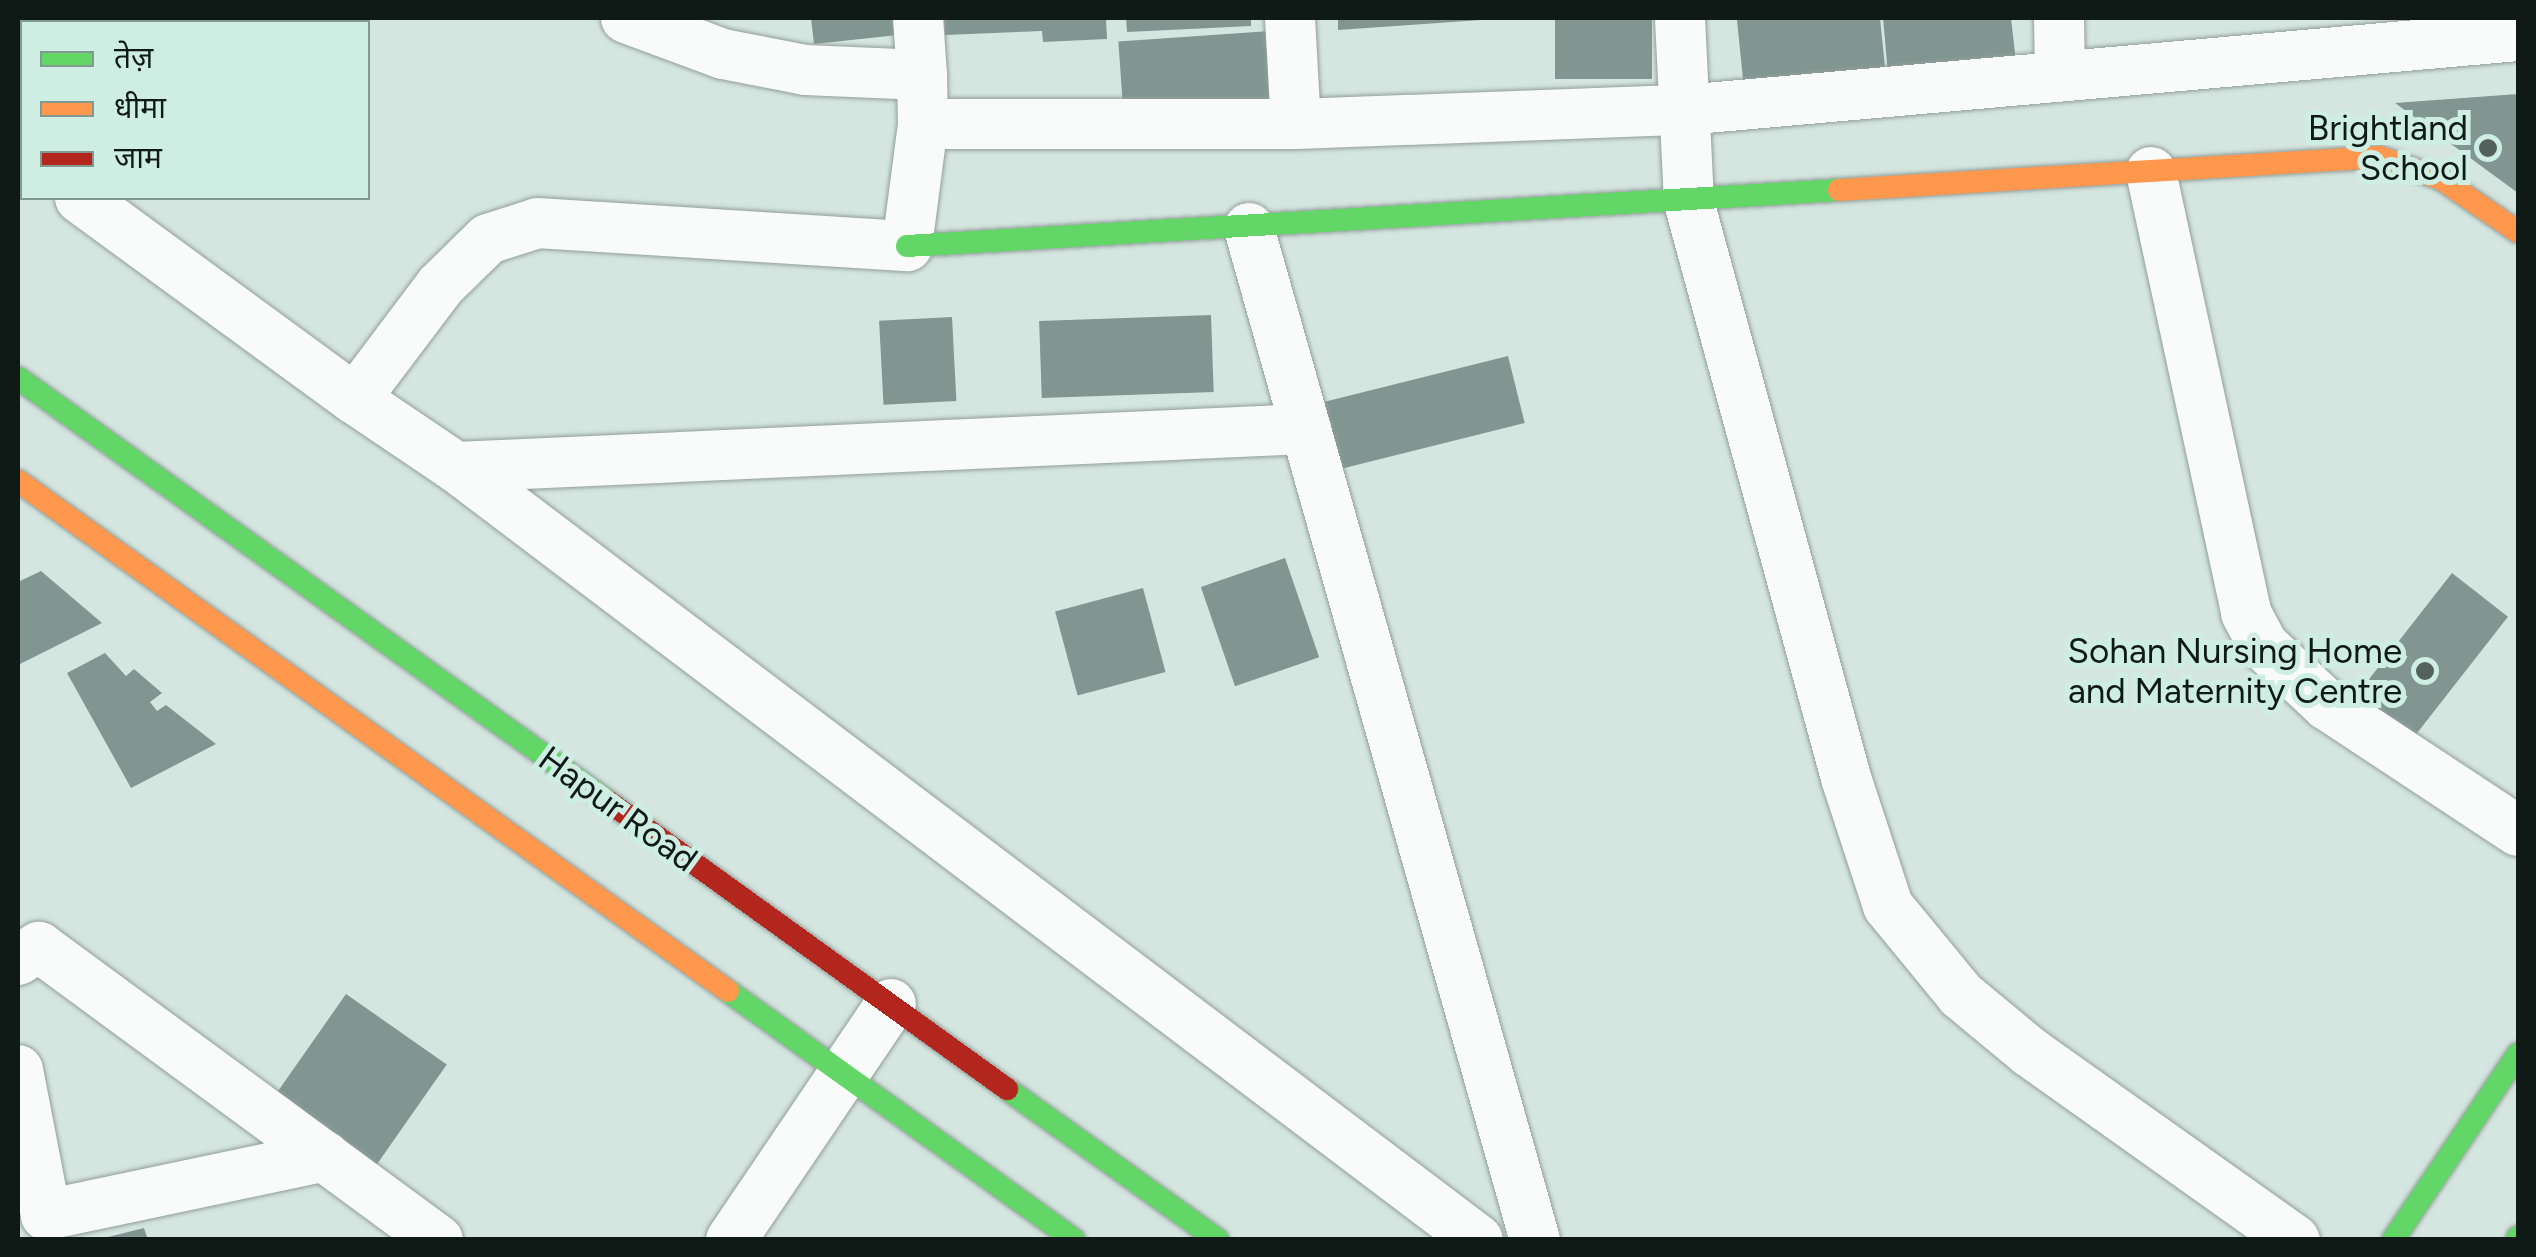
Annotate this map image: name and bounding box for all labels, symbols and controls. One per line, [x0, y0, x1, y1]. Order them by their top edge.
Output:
legend [20, 20, 370, 200]
text: तेज़ [114, 39, 153, 76]
text: धीमा [114, 89, 166, 126]
place label: Brightland School [2308, 107, 2468, 189]
marker: Brightland School [2477, 137, 2499, 159]
text: जाम [114, 139, 162, 176]
place label: Sohan Nursing Home and Maternity Centre [2068, 630, 2402, 712]
marker: Sohan Nursing Home and Maternity Centre [2412, 658, 2438, 684]
street label: Hapur Road [531, 738, 705, 880]

